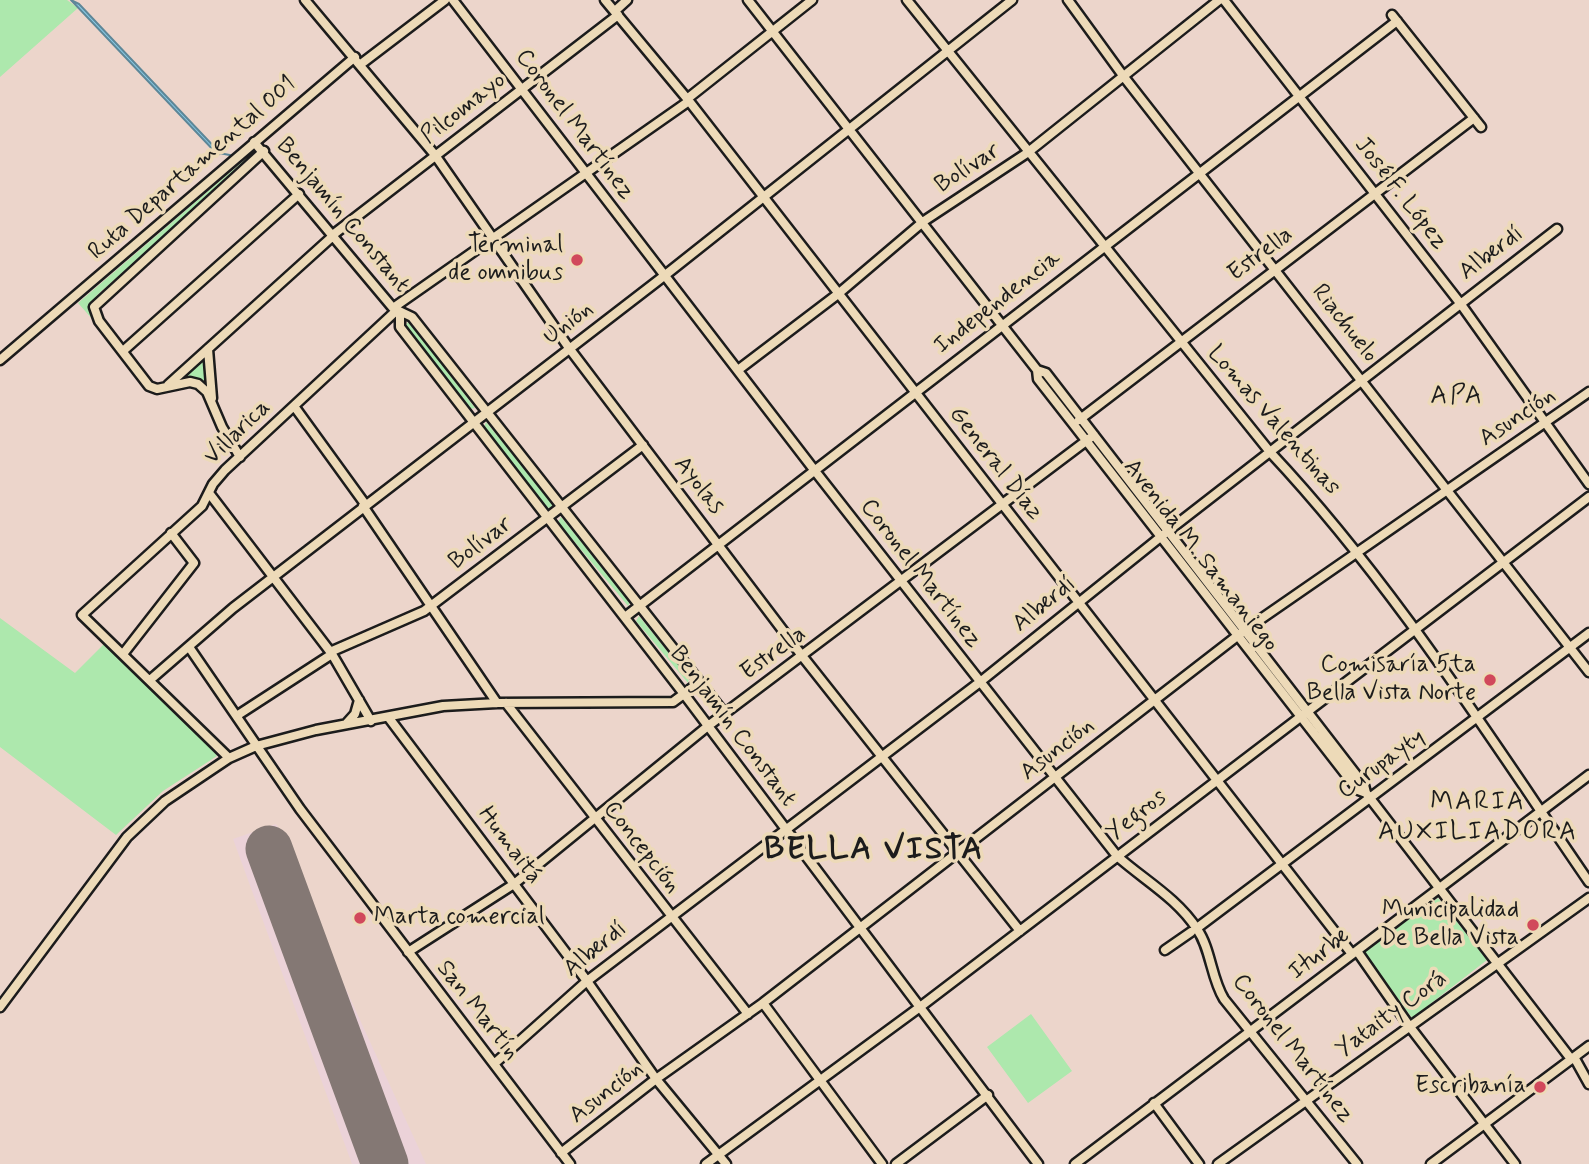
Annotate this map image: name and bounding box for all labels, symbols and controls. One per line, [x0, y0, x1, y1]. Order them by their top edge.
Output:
street label: Coronel Martínez [508, 44, 640, 206]
street label: Pilcomayo [416, 67, 512, 151]
street label: Ruta Departamental 001 [83, 71, 303, 267]
street label: José F. López [1347, 132, 1453, 256]
street label: Benjamín Constant [269, 133, 415, 299]
street label: Bolívar [930, 138, 1006, 200]
street label: Alberdí [1454, 220, 1530, 288]
street label: Estrella [1223, 221, 1299, 289]
place label: Terminal de omnibus [448, 232, 563, 288]
street label: Independencia [929, 245, 1067, 361]
marker: Terminal de omnibus [569, 252, 585, 268]
street label: Riachuelo [1304, 279, 1384, 369]
street label: Unión [538, 296, 600, 352]
street label: Lomas Valentinas [1200, 340, 1346, 502]
district label: APA [1431, 382, 1483, 414]
street label: Asunción [1474, 382, 1562, 454]
street label: Villarica [199, 394, 277, 472]
street label: General Díaz [942, 401, 1048, 527]
street label: Ayolas [666, 451, 730, 521]
street label: Avenida M. Samaniego [1116, 454, 1284, 658]
street label: Coronel Martínez [853, 494, 987, 654]
street label: Bolívar [444, 511, 518, 577]
street label: Alberdí [1008, 571, 1082, 639]
street label: Estrella [736, 621, 812, 687]
street label: Benjamín Constant [662, 641, 802, 813]
place label: Comisaría 5ta Bella Vista Norte [1307, 652, 1476, 708]
marker: Comisaría 5ta Bella Vista Norte [1482, 672, 1498, 688]
street label: Asunción [1015, 712, 1101, 788]
street label: Curupayty [1333, 724, 1431, 806]
street label: Yegros [1101, 784, 1173, 848]
district label: MARIA AUXILIADORA [1384, 788, 1572, 850]
street label: Concepción [596, 796, 686, 900]
street label: Humaitá [471, 802, 547, 890]
district label: BELLA VISTA [767, 832, 981, 870]
place label: Municipalidad De Bella Vista [1380, 897, 1519, 953]
place label: Marta comercial [374, 904, 545, 932]
marker: Marta comercial [352, 910, 368, 926]
street label: Alberdí [559, 916, 633, 984]
marker: Municipalidad De Bella Vista [1525, 917, 1541, 933]
street label: Iturbe [1284, 923, 1356, 987]
street label: San Martín [429, 955, 525, 1067]
street label: Yataity Corá [1331, 965, 1453, 1065]
street label: Coronel Martínez [1225, 969, 1359, 1129]
street label: Asunción [564, 1055, 650, 1131]
place label: Escribanía [1415, 1073, 1526, 1101]
marker: Escribanía [1532, 1079, 1548, 1095]

